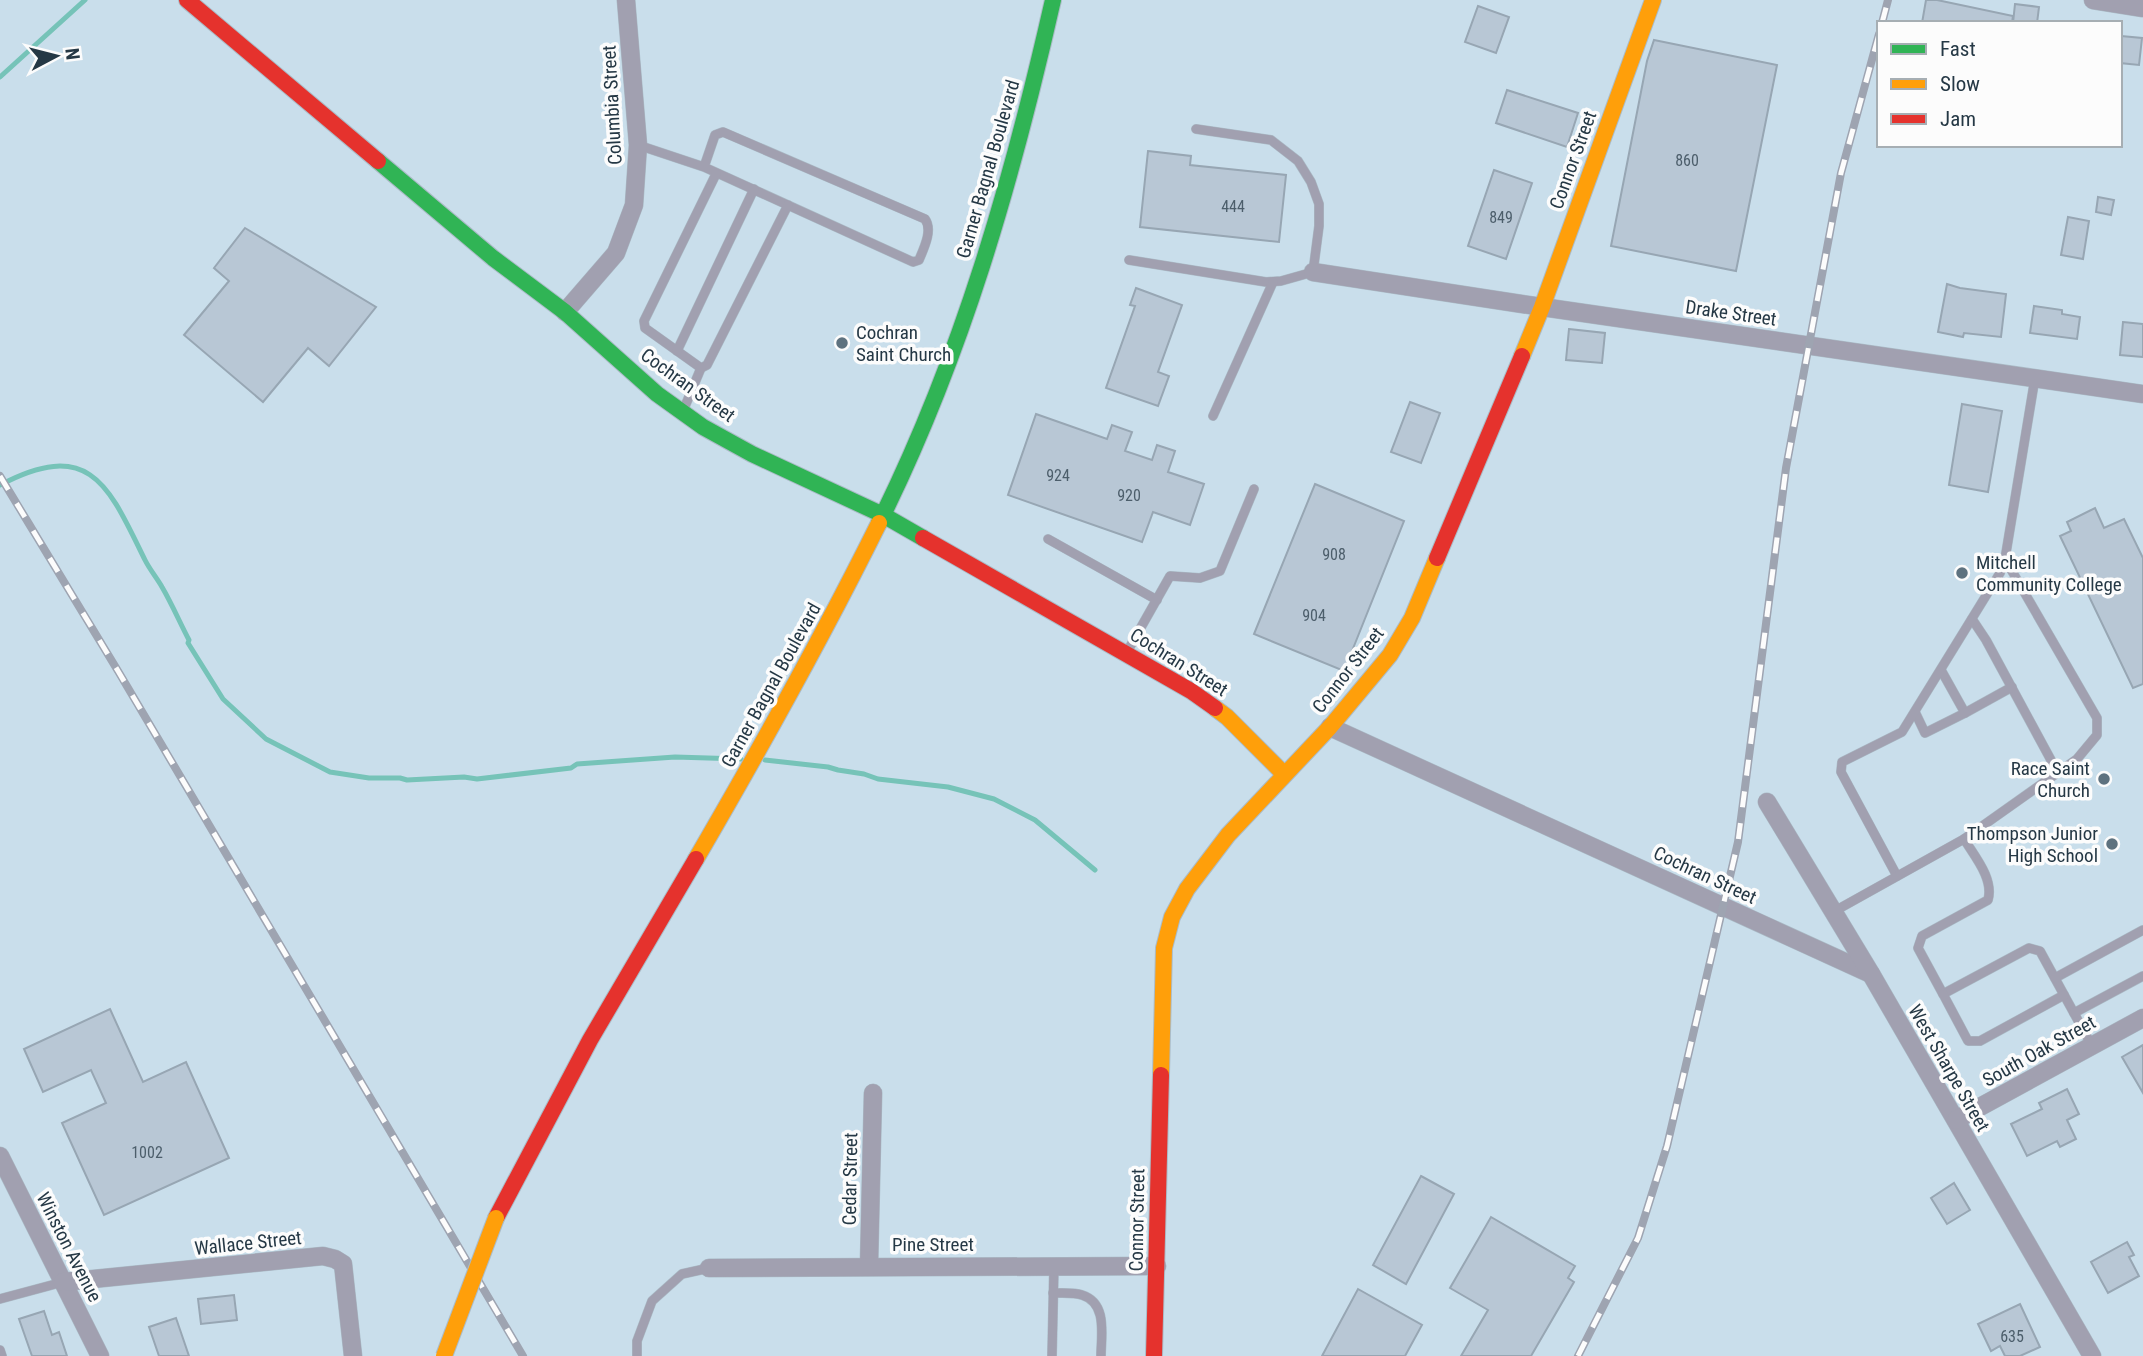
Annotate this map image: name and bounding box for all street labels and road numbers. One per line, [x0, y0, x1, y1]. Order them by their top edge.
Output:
street label: Columbia Street [597, 45, 627, 165]
street label: Garner Bagnal Boulevard [952, 77, 1024, 261]
street label: Connor Street [1545, 108, 1601, 212]
street label: Drake Street [1684, 295, 1778, 331]
street label: Cochran Street [636, 343, 740, 427]
street label: Garner Bagnal Boulevard [716, 599, 826, 771]
street label: Connor Street [1307, 622, 1389, 718]
street label: Cochran Street [1126, 623, 1232, 701]
street label: Cochran Street [1650, 841, 1760, 909]
street label: West Sharpe Street [1903, 1000, 1995, 1136]
street label: South Oak Street [1978, 1010, 2100, 1092]
street label: Cedar Street [838, 1132, 862, 1226]
street label: Connor Street [1125, 1168, 1149, 1272]
street label: Winston Avenue [32, 1188, 107, 1306]
street label: Wallace Street [193, 1226, 303, 1260]
street label: Pine Street [892, 1233, 974, 1256]

